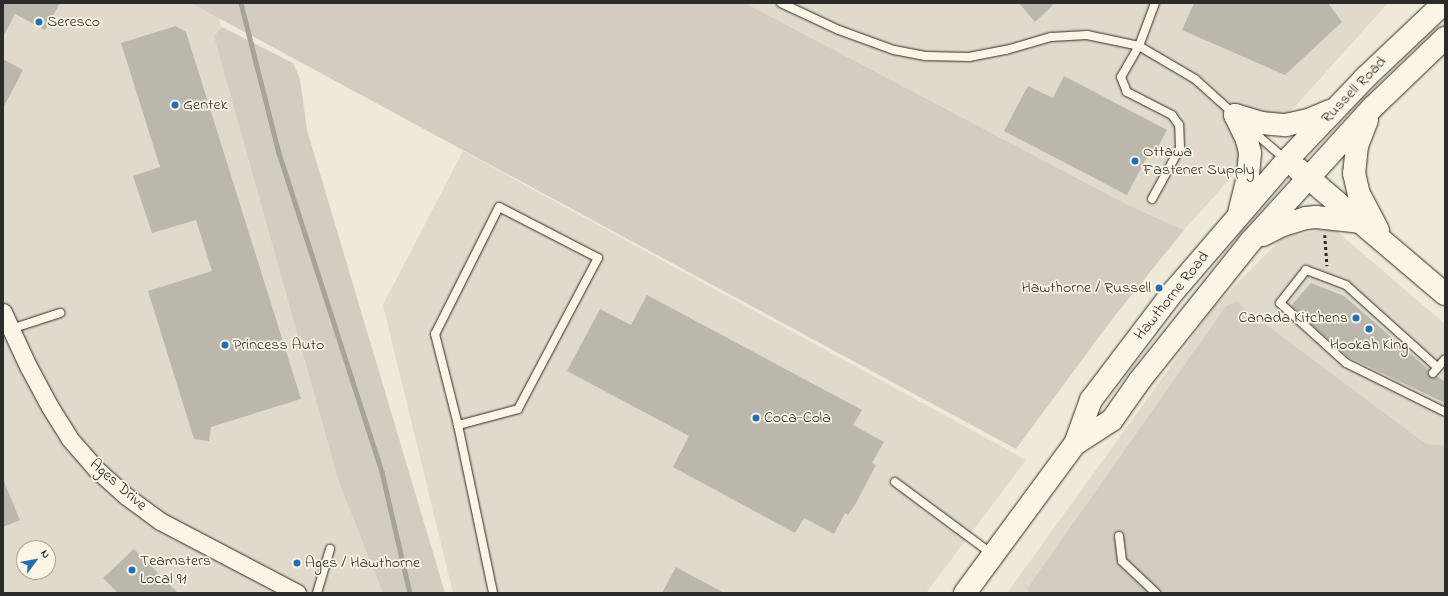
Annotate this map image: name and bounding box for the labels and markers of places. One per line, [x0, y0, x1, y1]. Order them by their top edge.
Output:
place label: Seresco [47, 12, 100, 32]
marker: Seresco [34, 17, 44, 27]
place label: Gentek [183, 95, 228, 115]
marker: Gentek [170, 100, 180, 110]
place label: Ottawa Fastener Supply [1143, 142, 1255, 180]
marker: Ottawa Fastener Supply [1130, 156, 1140, 166]
place label: Hawthorne / Russell [1022, 278, 1151, 298]
marker: Hawthorne / Russell [1154, 283, 1164, 293]
place label: Canada Kitchens [1238, 308, 1348, 328]
marker: Canada Kitchens [1351, 313, 1361, 323]
marker: Hookah King [1364, 324, 1374, 334]
place label: Princess Auto [233, 335, 324, 355]
place label: Hookah King [1330, 335, 1408, 355]
marker: Princess Auto [220, 340, 230, 350]
place label: Coca-Cola [764, 408, 831, 428]
marker: Coca-Cola [751, 413, 761, 423]
place label: Teamsters Local 91 [140, 551, 211, 589]
place label: Ages / Hawthorne [305, 553, 420, 573]
marker: Ages / Hawthorne [292, 558, 302, 568]
marker: Teamsters Local 91 [127, 565, 137, 575]

